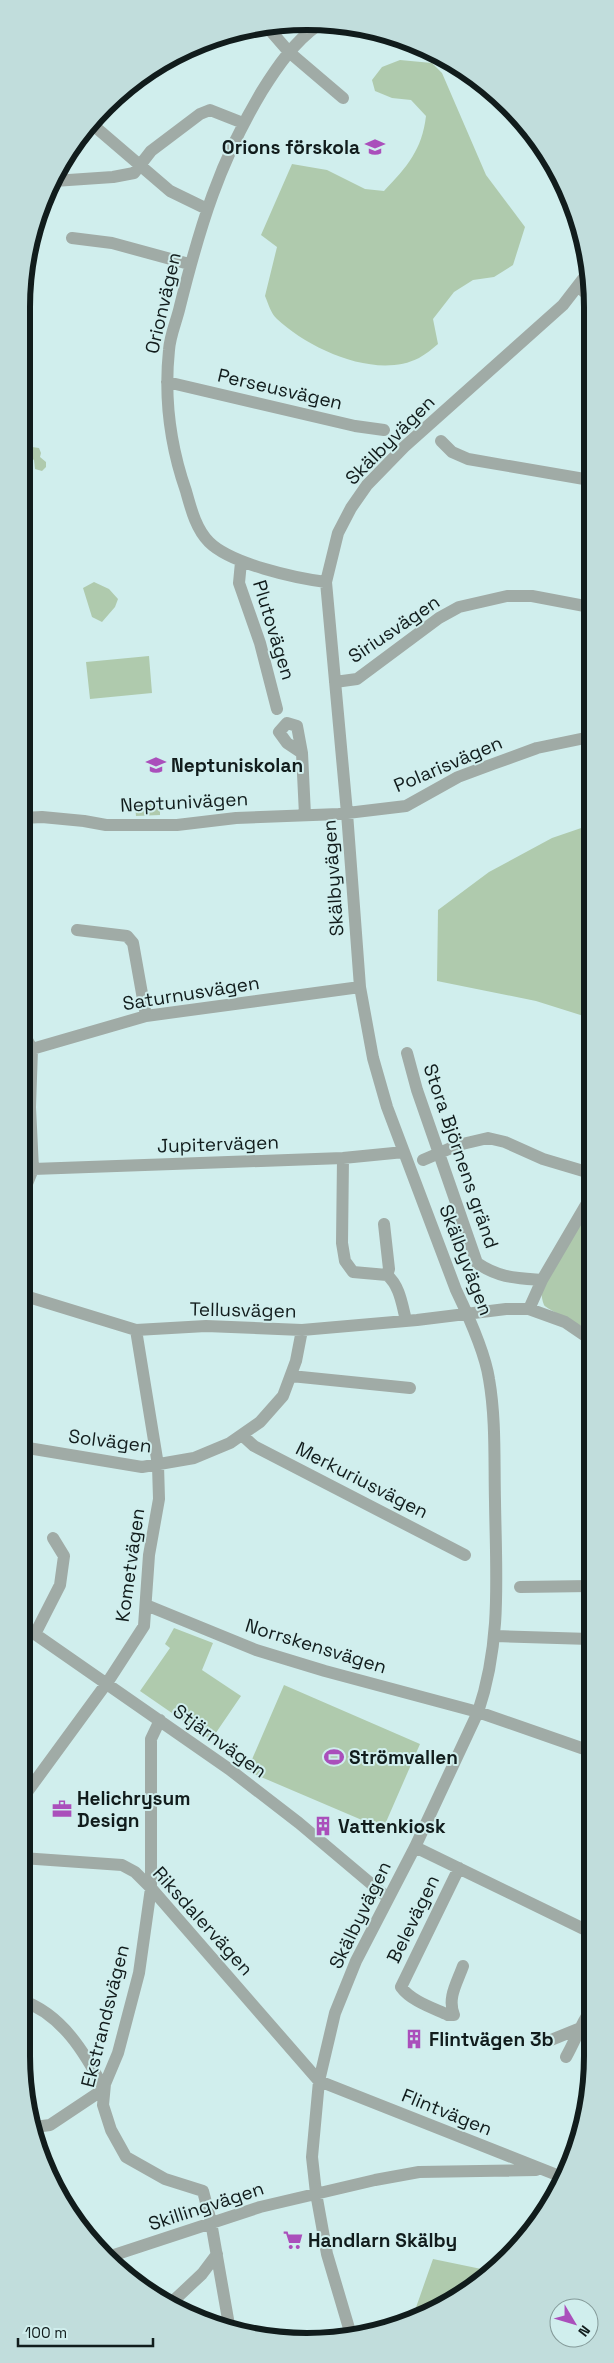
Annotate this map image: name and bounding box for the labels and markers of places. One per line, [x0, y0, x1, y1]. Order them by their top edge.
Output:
place label: Orions förskola [222, 135, 360, 160]
school or university icon: Orions förskola [364, 136, 386, 158]
place label: Neptuniskolan [171, 753, 303, 778]
school or university icon: Neptuniskolan [145, 754, 167, 776]
place label: Strömvallen [349, 1745, 458, 1770]
sports icon: Strömvallen [323, 1746, 345, 1768]
place label: Helichrysum Design [77, 1786, 191, 1833]
office icon: Helichrysum Design [51, 1798, 73, 1820]
place label: Vattenkiosk [338, 1814, 446, 1839]
building icon: Vattenkiosk [312, 1815, 334, 1837]
place label: Flintvägen 3b [429, 2027, 554, 2052]
building icon: Flintvägen 3b [403, 2028, 425, 2050]
place label: Handlarn Skälby [308, 2228, 457, 2253]
supermarket icon: Handlarn Skälby [282, 2229, 304, 2251]

